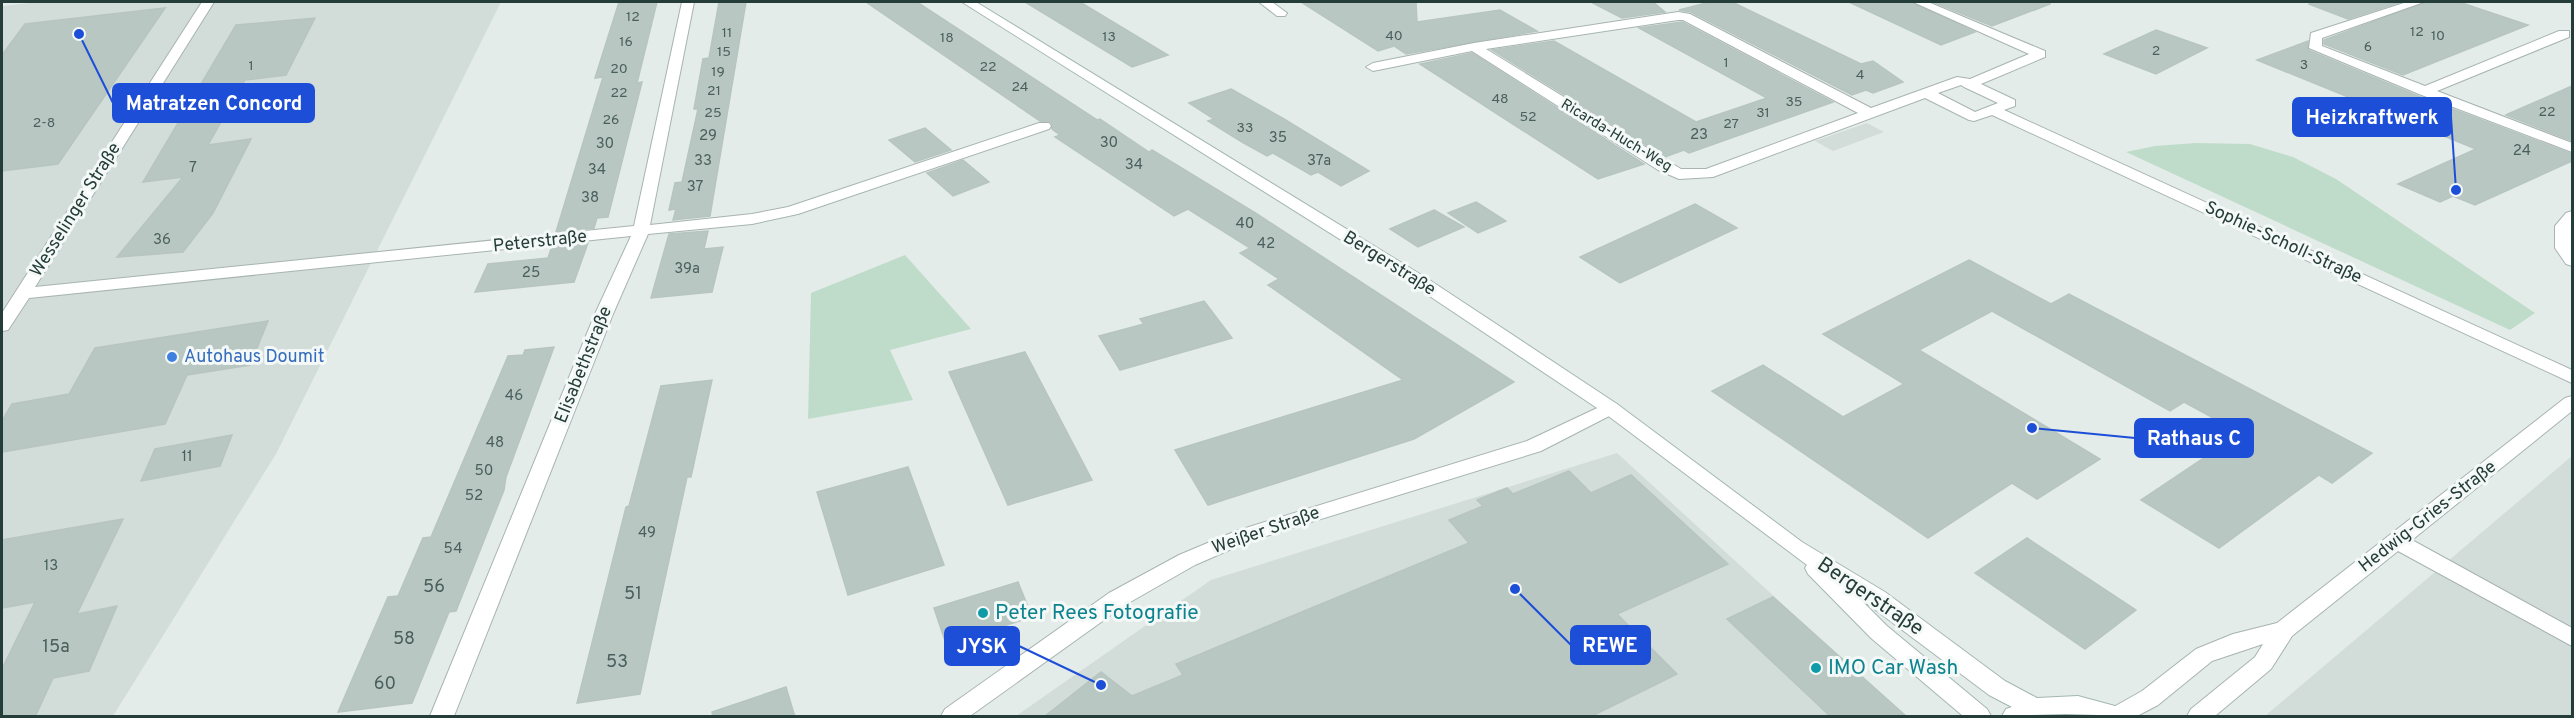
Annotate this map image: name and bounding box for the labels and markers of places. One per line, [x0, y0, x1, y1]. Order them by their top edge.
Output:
callout: Matratzen Concord [113, 84, 314, 122]
callout: Heizkraftwerk [2293, 98, 2451, 136]
place label: Autohaus Doumit [184, 346, 324, 369]
marker: Autohaus Doumit [165, 350, 179, 364]
callout: Rathaus C [2135, 419, 2253, 457]
place label: Peter Rees Fotografie [995, 600, 1199, 627]
marker: Peter Rees Fotografie [976, 606, 990, 620]
callout: REWE [1571, 626, 1650, 664]
callout: JYSK [945, 627, 1019, 665]
place label: IMO Car Wash [1828, 655, 1958, 682]
marker: IMO Car Wash [1809, 661, 1823, 675]

